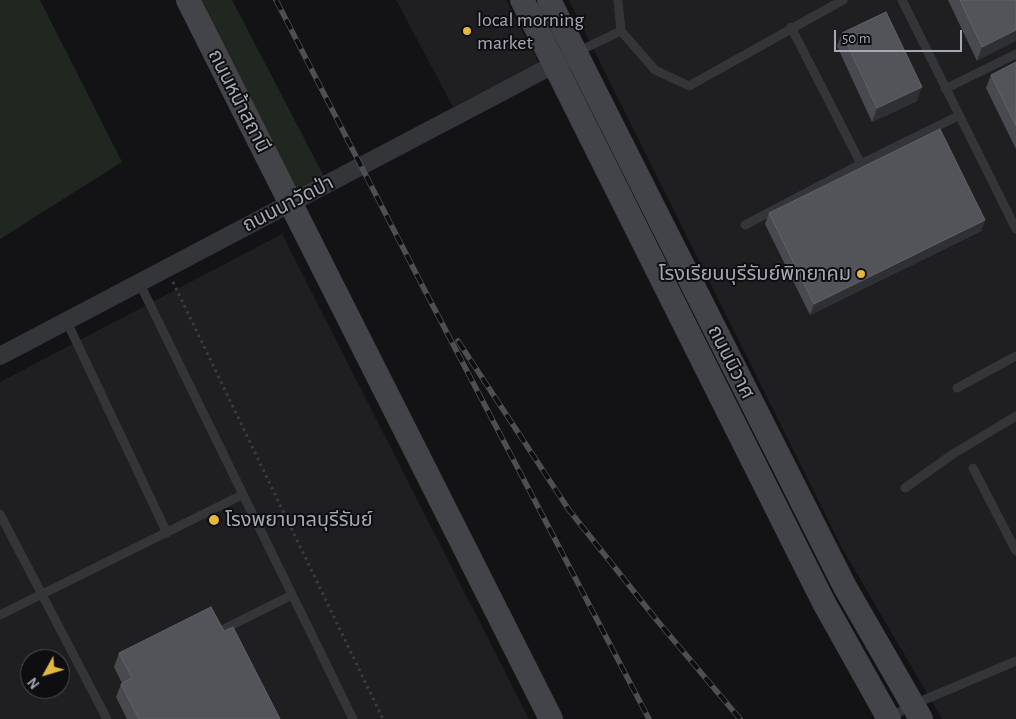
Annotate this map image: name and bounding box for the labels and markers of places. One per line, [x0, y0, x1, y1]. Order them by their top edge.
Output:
place label: local morning market [477, 8, 584, 55]
marker: local morning market [461, 25, 473, 37]
place label: โรงเรียนบุรีรัมย์พิทยาคม [659, 262, 851, 286]
marker: โรงเรียนบุรีรัมย์พิทยาคม [855, 268, 867, 280]
place label: โรงพยาบาลบุรีรัมย์ [225, 508, 373, 532]
marker: โรงพยาบาลบุรีรัมย์ [207, 513, 221, 527]

